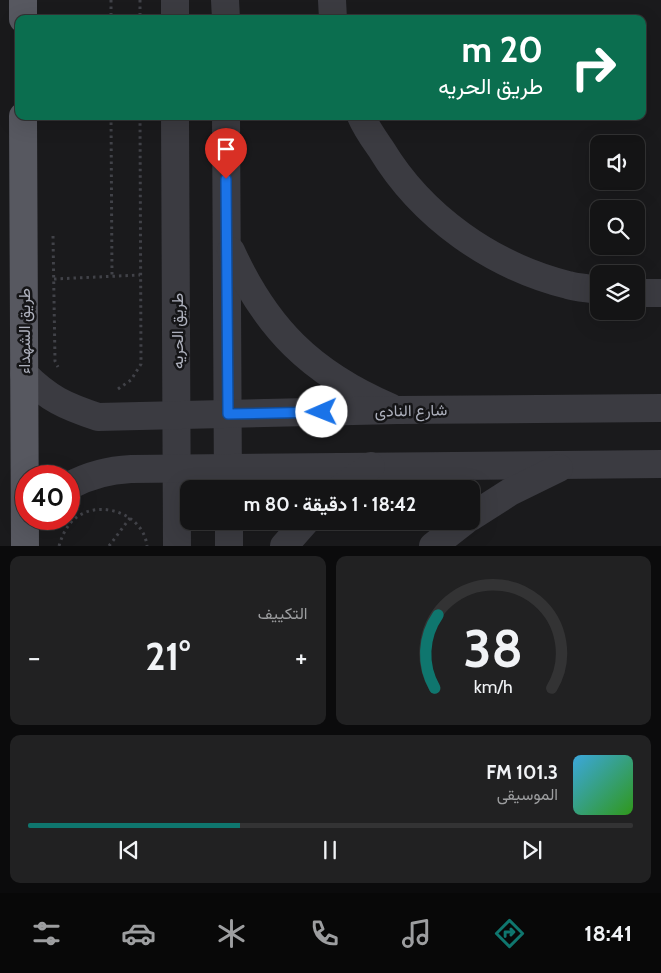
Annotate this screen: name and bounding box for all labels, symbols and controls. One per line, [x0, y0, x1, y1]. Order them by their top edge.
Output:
text: 20 m [461, 28, 543, 71]
icon: right [561, 35, 626, 100]
text: طريق الحريه [438, 73, 543, 100]
pin [205, 128, 247, 179]
icon: arrive [212, 135, 240, 163]
map controls [590, 135, 645, 320]
button: sound [590, 135, 645, 190]
button: search [590, 200, 645, 255]
button: layers [590, 265, 645, 320]
street label: طريق الشهداء [15, 288, 35, 374]
street label: طريق الحريه [168, 293, 188, 369]
position arrow [295, 385, 347, 437]
street label: شارع النادى [375, 400, 448, 423]
speed limit sign: 40 [15, 465, 80, 530]
text: 18:42 · 1 دقيقة · 80 m [244, 493, 416, 516]
text: التكييف [258, 604, 308, 623]
text: 38 [464, 617, 523, 680]
text: 21° [145, 633, 190, 680]
text: − [28, 640, 40, 674]
text: + [295, 640, 307, 674]
text: km/h [474, 676, 513, 697]
text: 101.3 FM [486, 761, 558, 784]
text: الموسيقى [497, 785, 558, 804]
icon: previous [115, 836, 143, 864]
icon: pause [316, 836, 344, 864]
icon: next [518, 836, 546, 864]
icon: filters [29, 916, 64, 951]
icon: car [121, 916, 156, 951]
icon: climate [214, 916, 249, 951]
icon: phone [307, 916, 342, 951]
icon: music [399, 916, 434, 951]
icon: directions [492, 916, 527, 951]
text: 18:41 [584, 920, 632, 947]

